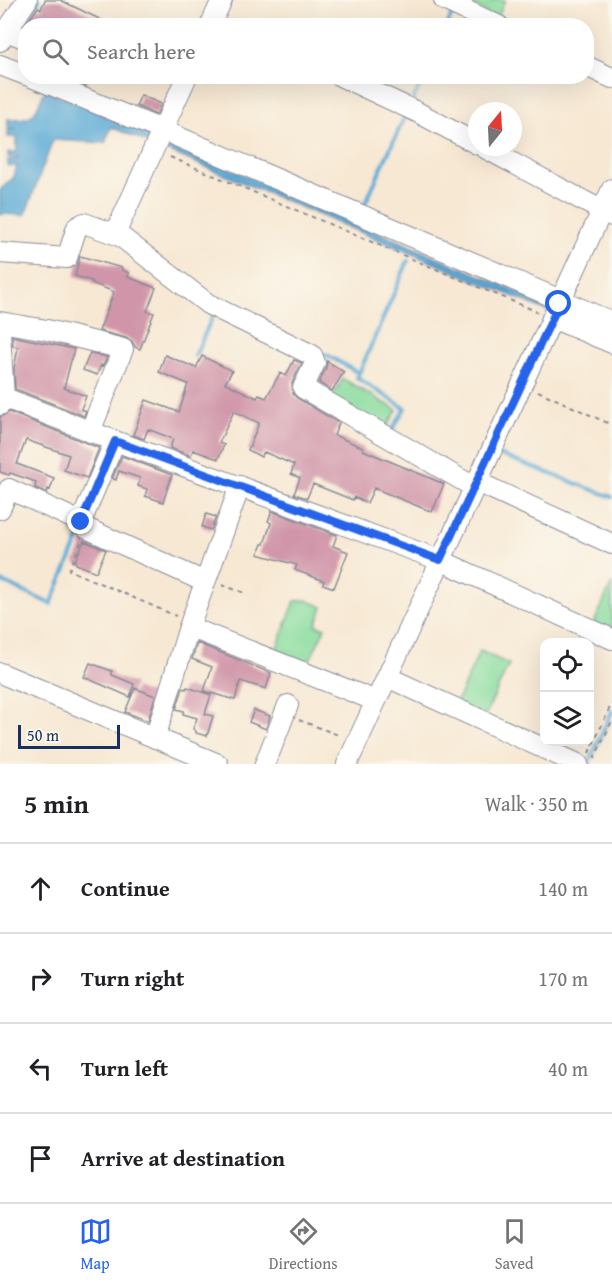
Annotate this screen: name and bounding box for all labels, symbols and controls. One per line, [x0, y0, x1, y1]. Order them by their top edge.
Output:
search box [18, 18, 594, 84]
icon: search [39, 35, 72, 68]
text: Search here [87, 35, 196, 67]
north arrow [468, 102, 522, 156]
route start [545, 290, 571, 316]
route end [67, 508, 93, 534]
map controls [540, 638, 594, 746]
button: locate [540, 638, 594, 692]
button: layers [540, 692, 594, 746]
scale bar [18, 722, 120, 750]
text: 50 m [27, 723, 59, 747]
text: 5 min [24, 784, 89, 823]
text: Walk · 350 m [485, 789, 588, 818]
icon: ahead [24, 872, 57, 905]
text: Continue [81, 872, 170, 904]
text: 140 m [538, 874, 588, 903]
icon: right [24, 962, 57, 995]
text: Turn right [81, 962, 184, 994]
text: 170 m [538, 964, 588, 993]
icon: left [24, 1052, 57, 1085]
text: Turn left [81, 1052, 168, 1084]
text: 40 m [548, 1054, 588, 1083]
icon: arrive [24, 1142, 57, 1175]
text: Arrive at destination [81, 1142, 285, 1174]
tab: Map [79, 1215, 112, 1275]
tab: Directions [269, 1215, 338, 1275]
tab: Saved [495, 1215, 533, 1275]

